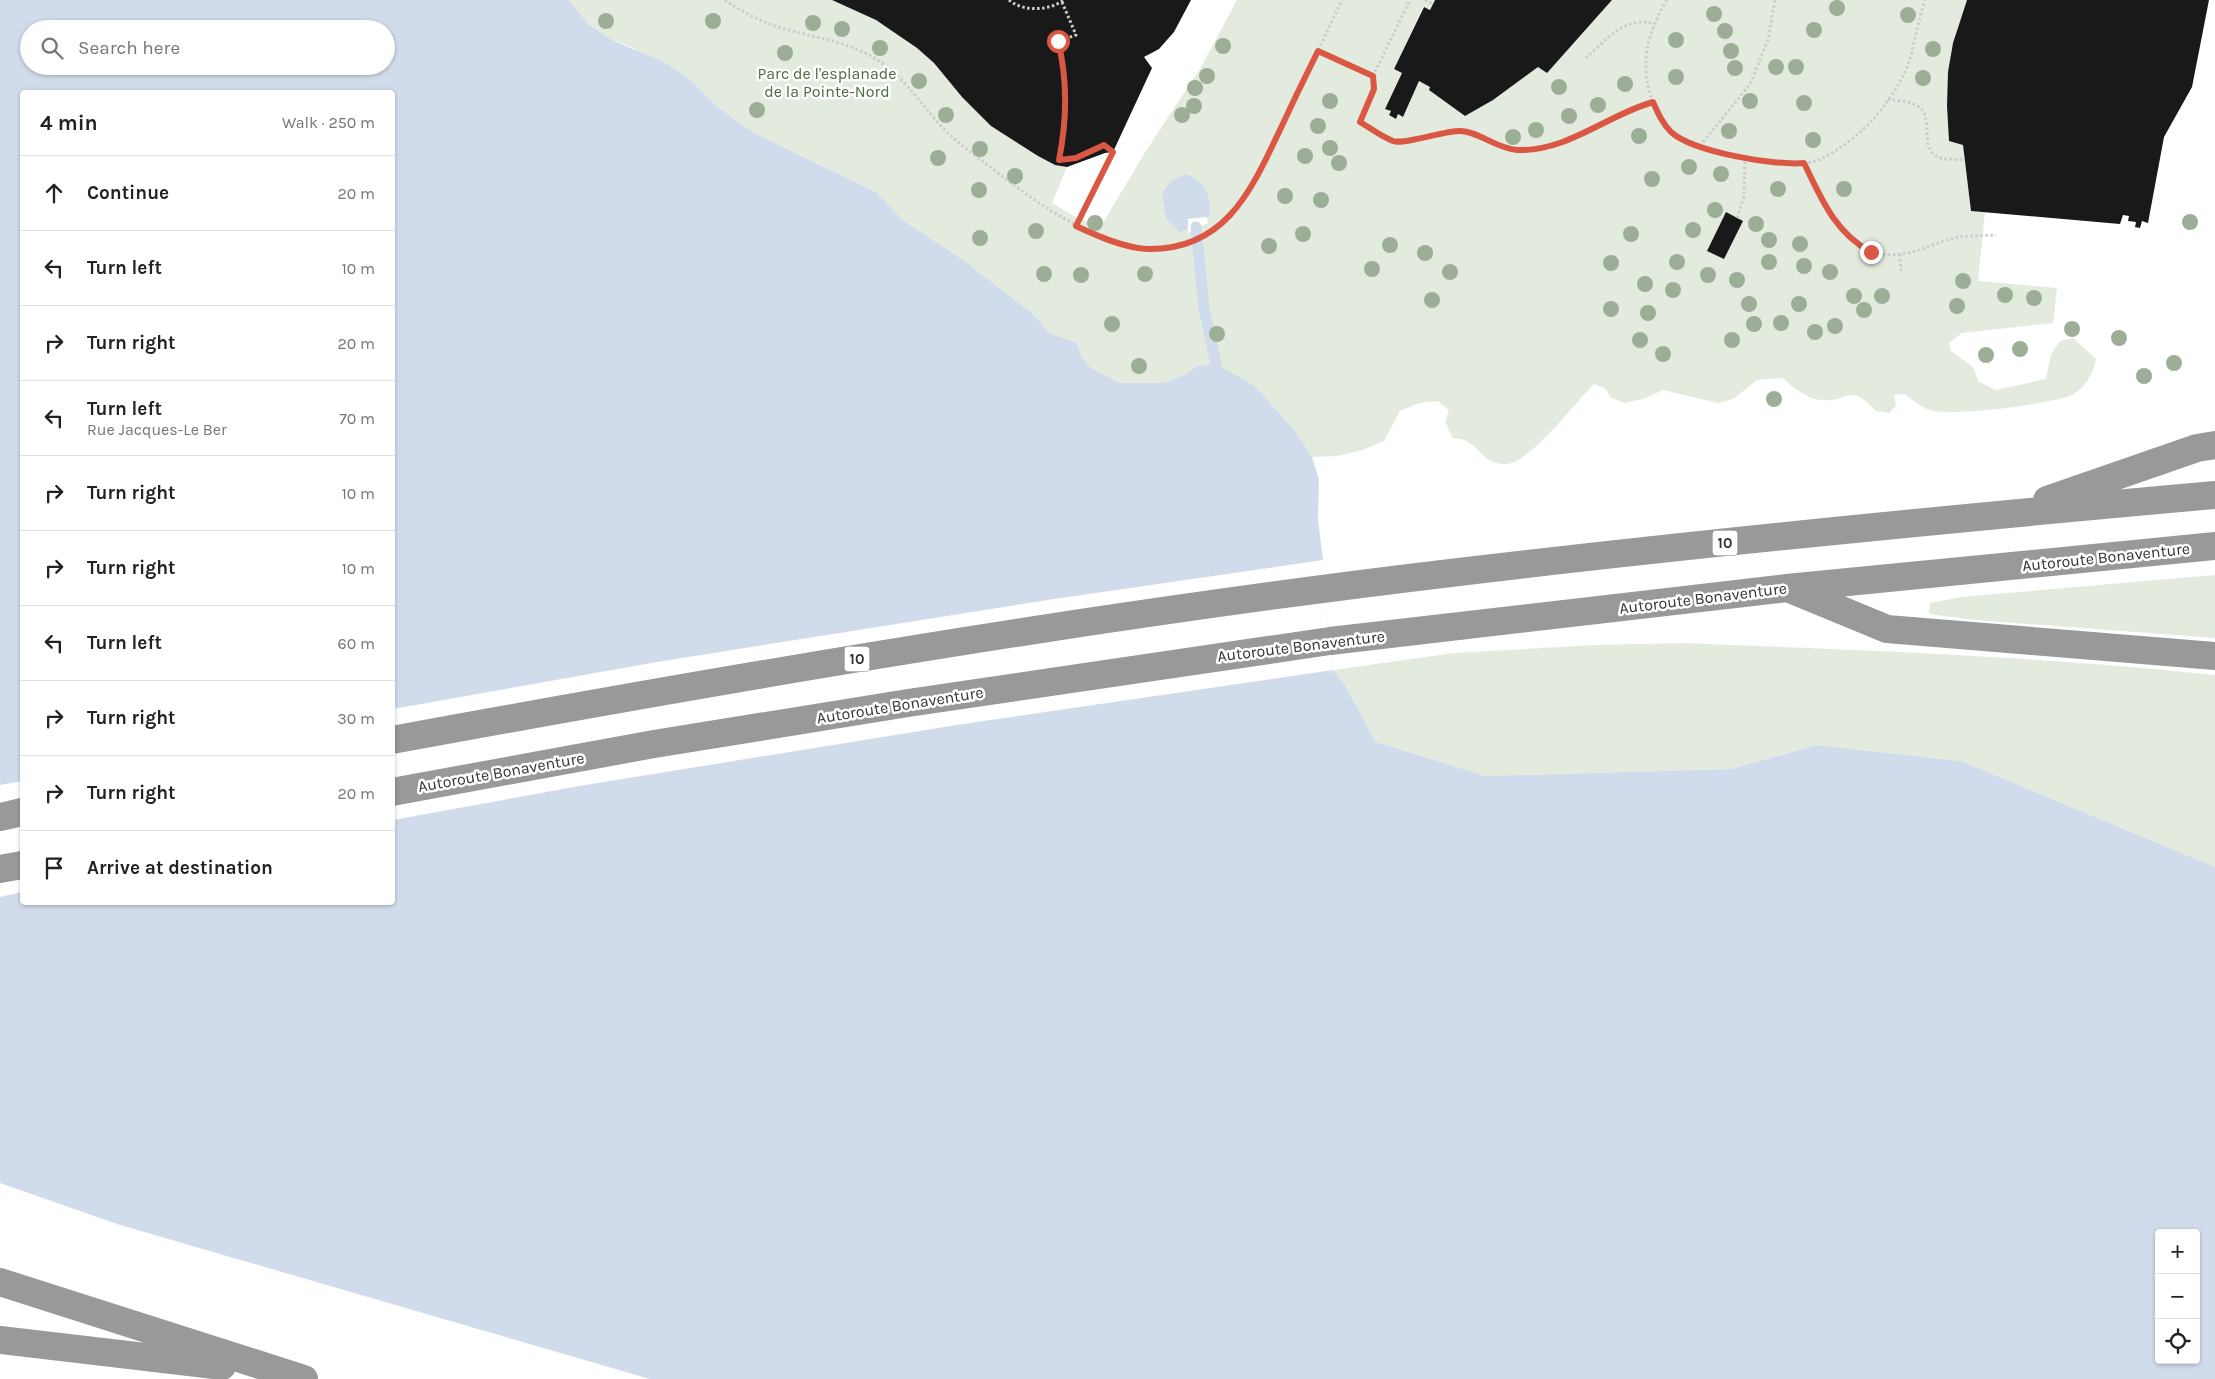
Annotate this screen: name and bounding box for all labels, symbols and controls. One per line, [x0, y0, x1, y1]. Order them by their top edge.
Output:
search box [20, 20, 395, 75]
route start [1047, 30, 1070, 53]
icon: search [38, 34, 66, 62]
text: Search here [78, 37, 180, 59]
park label: Parc de l'esplanade de la Pointe-Nord [757, 64, 897, 101]
text: 4 min [40, 111, 98, 135]
text: Walk · 250 m [282, 113, 375, 132]
icon: ahead [40, 179, 68, 207]
text: Continue [87, 182, 169, 204]
text: 20 m [337, 184, 375, 203]
route end [1860, 241, 1883, 264]
icon: left [40, 254, 68, 282]
text: Turn left [87, 257, 162, 279]
text: 10 m [341, 259, 375, 278]
icon: right [40, 329, 68, 357]
text: Turn right [87, 332, 176, 354]
text: 20 m [337, 334, 375, 353]
text: Turn left [87, 398, 162, 420]
icon: left [40, 404, 68, 432]
text: 70 m [339, 409, 375, 428]
text: Rue Jacques-Le Ber [87, 420, 227, 439]
icon: right [40, 479, 68, 507]
text: Turn right [87, 482, 176, 504]
text: 10 m [341, 484, 375, 503]
road number: 10 [1712, 530, 1738, 556]
street label: Autoroute Bonaventure [2021, 539, 2191, 575]
icon: right [40, 554, 68, 582]
text: Turn right [87, 557, 176, 579]
text: 10 m [341, 559, 375, 578]
street label: Autoroute Bonaventure [1618, 578, 1788, 618]
street label: Autoroute Bonaventure [1216, 626, 1386, 666]
icon: left [40, 629, 68, 657]
text: Turn left [87, 632, 162, 654]
text: 60 m [338, 634, 375, 653]
road number: 10 [844, 646, 870, 672]
street label: Autoroute Bonaventure [815, 682, 985, 728]
icon: right [40, 704, 68, 732]
text: Turn right [87, 707, 176, 729]
text: 30 m [337, 709, 375, 728]
street label: Autoroute Bonaventure [416, 748, 586, 796]
icon: right [40, 779, 68, 807]
text: Turn right [87, 782, 176, 804]
text: 20 m [337, 784, 375, 803]
icon: arrive [40, 854, 68, 882]
text: Arrive at destination [87, 857, 273, 879]
map controls [2155, 1229, 2200, 1364]
button: + [2155, 1229, 2200, 1274]
button: − [2155, 1274, 2200, 1319]
button: locate [2155, 1319, 2200, 1364]

